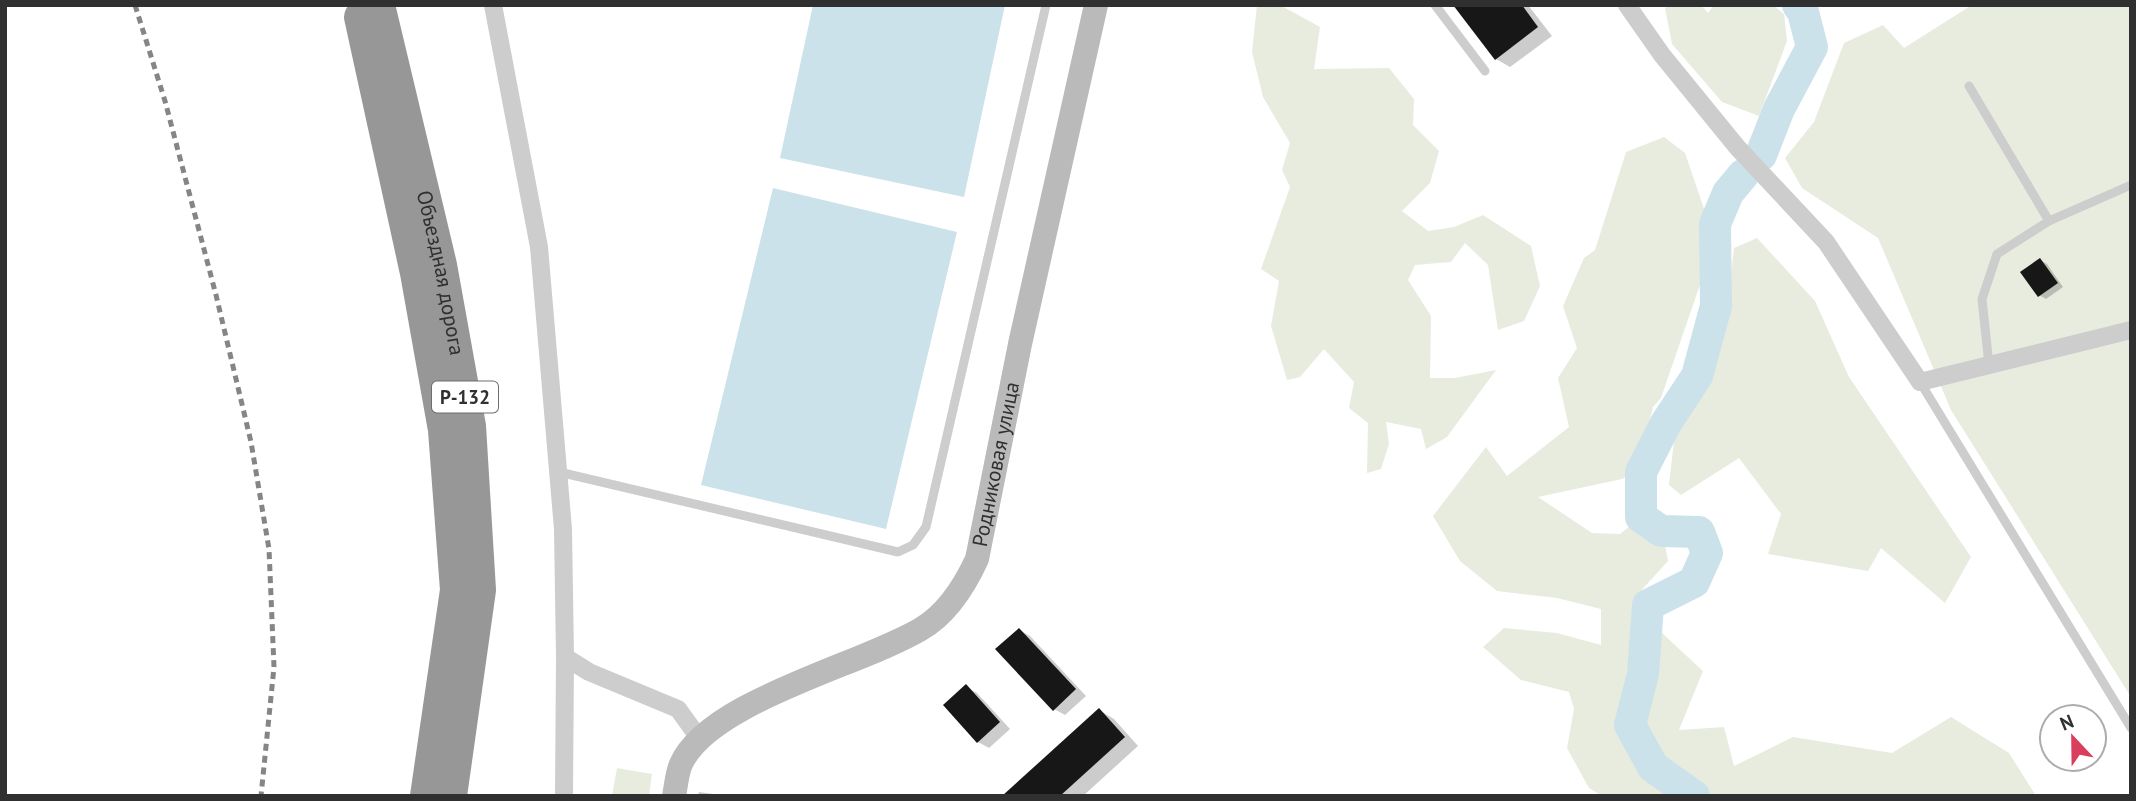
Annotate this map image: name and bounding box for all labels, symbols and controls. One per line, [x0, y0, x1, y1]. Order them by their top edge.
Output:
street label: Объездная дорога [411, 188, 471, 357]
street label: Родниковая улица [966, 379, 1025, 549]
road number: Р-132 [432, 382, 498, 412]
north arrow [2038, 703, 2108, 773]
text: N [2056, 709, 2077, 736]

